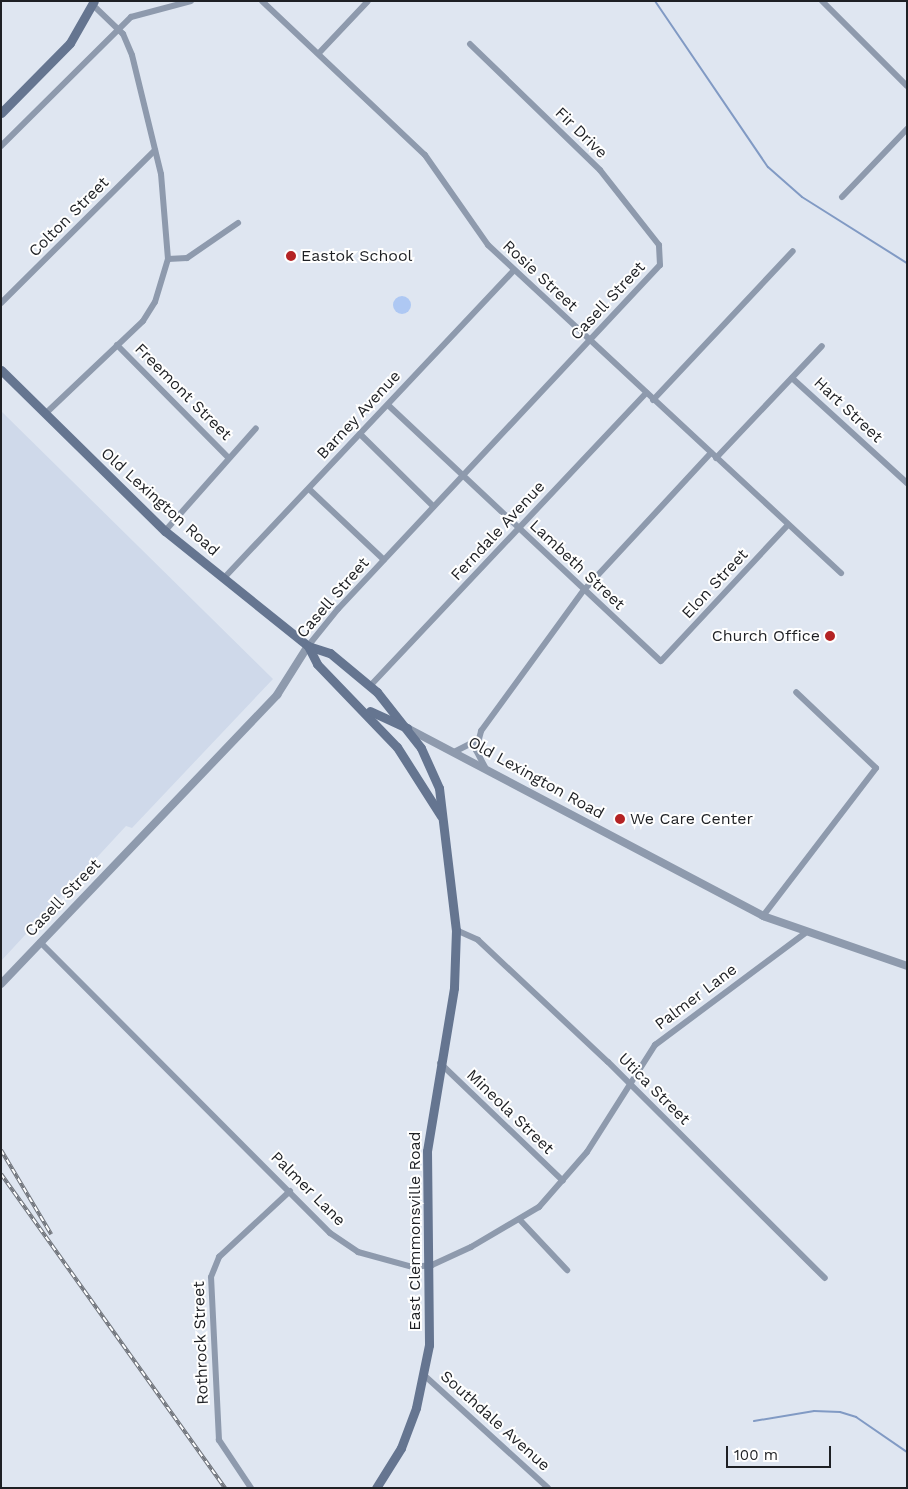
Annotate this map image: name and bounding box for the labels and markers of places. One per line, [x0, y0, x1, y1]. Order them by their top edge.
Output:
place label: Eastok School [301, 246, 413, 266]
marker: Eastok School [285, 250, 297, 262]
place label: Church Office [712, 626, 820, 646]
marker: Church Office [824, 630, 836, 642]
place label: We Care Center [630, 809, 753, 829]
marker: We Care Center [614, 813, 626, 825]

